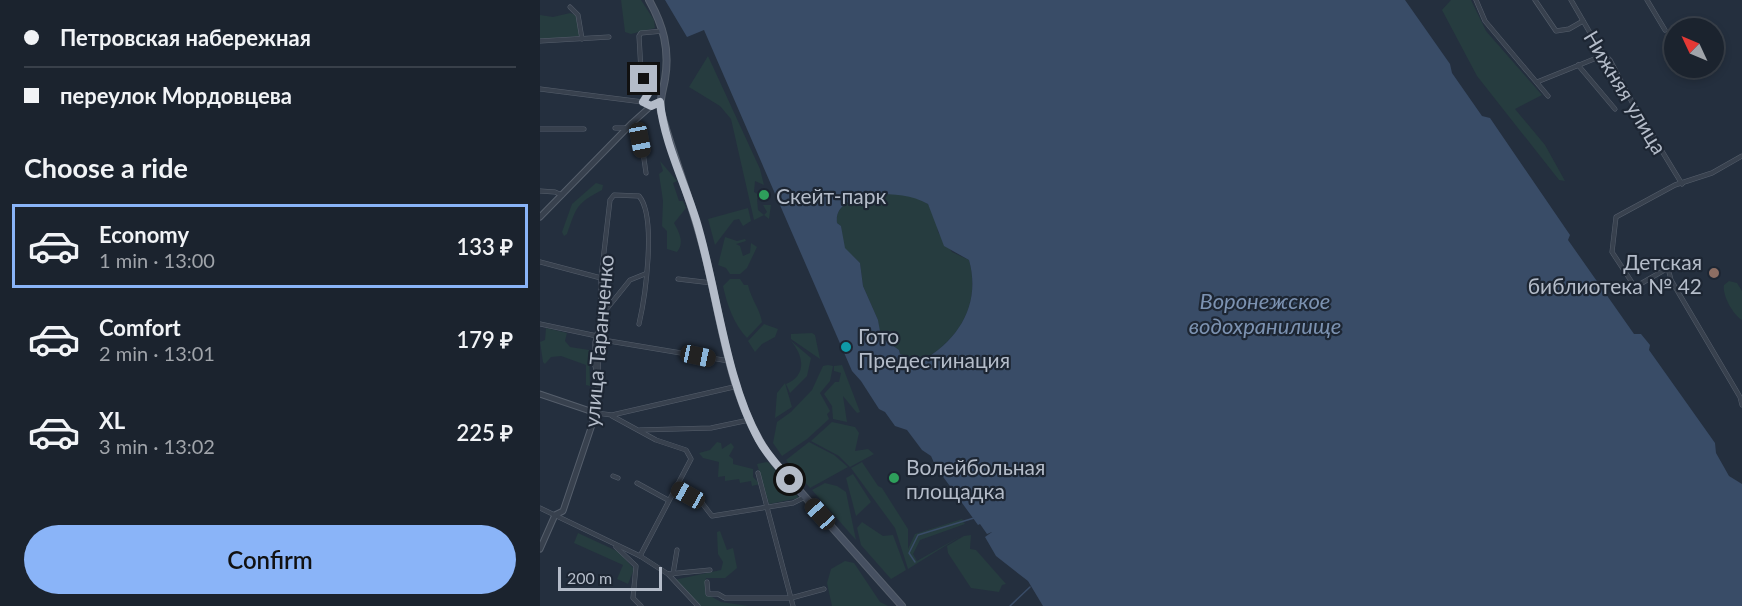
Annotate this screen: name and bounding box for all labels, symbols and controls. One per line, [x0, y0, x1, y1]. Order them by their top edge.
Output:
north arrow [1664, 18, 1724, 78]
map controls [1664, 18, 1724, 78]
text: Петровская набережная [60, 24, 311, 51]
street label: Нижняя улица [1579, 26, 1673, 158]
route end [630, 65, 657, 92]
text: переулок Мордовцева [60, 82, 292, 109]
car [628, 121, 652, 159]
text: Choose a ride [24, 151, 188, 184]
place label: Скейт-парк [776, 183, 887, 208]
marker: Скейт-парк [757, 188, 771, 202]
icon: car [27, 219, 81, 273]
text: Economy [99, 221, 189, 248]
text: 133 ₽ [456, 233, 513, 260]
text: 1 min · 13:00 [99, 248, 215, 272]
place label: Детская библиотека № 42 [1528, 249, 1702, 298]
street label: улица Таранченко [578, 254, 618, 428]
marker: Детская библиотека № 42 [1707, 266, 1721, 280]
water label: Воронежское водохранилище [1189, 287, 1341, 339]
icon: car [27, 312, 81, 366]
text: Comfort [99, 314, 181, 341]
place label: Гото Предестинация [858, 323, 1010, 372]
text: 179 ₽ [456, 326, 513, 353]
marker: Гото Предестинация [839, 340, 853, 354]
text: 2 min · 13:01 [99, 341, 215, 365]
car [679, 343, 717, 369]
icon: car [27, 405, 81, 459]
text: XL [99, 407, 125, 434]
text: 225 ₽ [456, 419, 513, 446]
text: 3 min · 13:02 [99, 434, 215, 458]
place label: Волейбольная площадка [906, 454, 1045, 503]
route start [776, 466, 803, 493]
marker: Волейбольная площадка [887, 471, 901, 485]
car [668, 478, 708, 512]
car [801, 495, 839, 533]
button: Confirm [24, 525, 516, 594]
scale bar [558, 564, 662, 592]
text: 200 m [567, 568, 612, 587]

